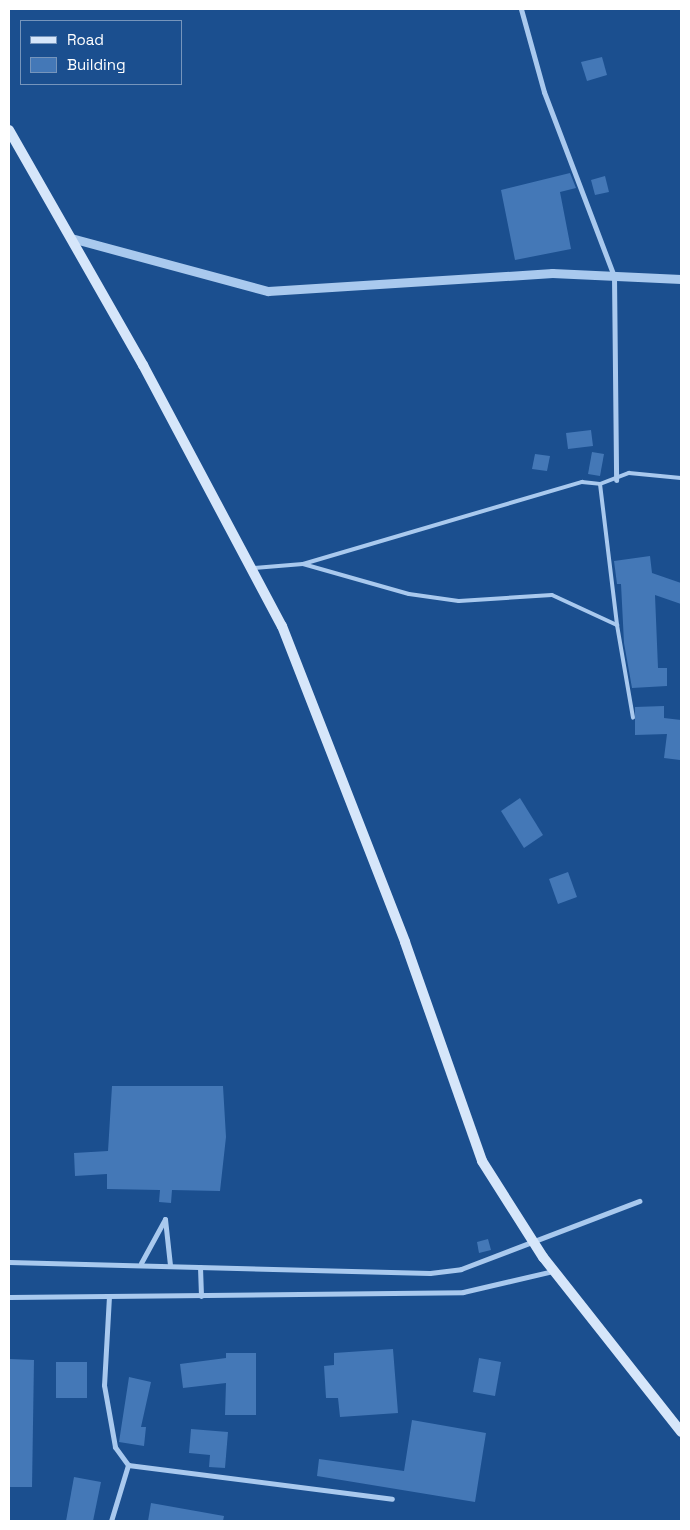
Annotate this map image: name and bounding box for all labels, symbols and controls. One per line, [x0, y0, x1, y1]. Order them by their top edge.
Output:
legend [20, 20, 182, 85]
text: Road [67, 30, 104, 49]
text: Building [67, 55, 126, 74]

